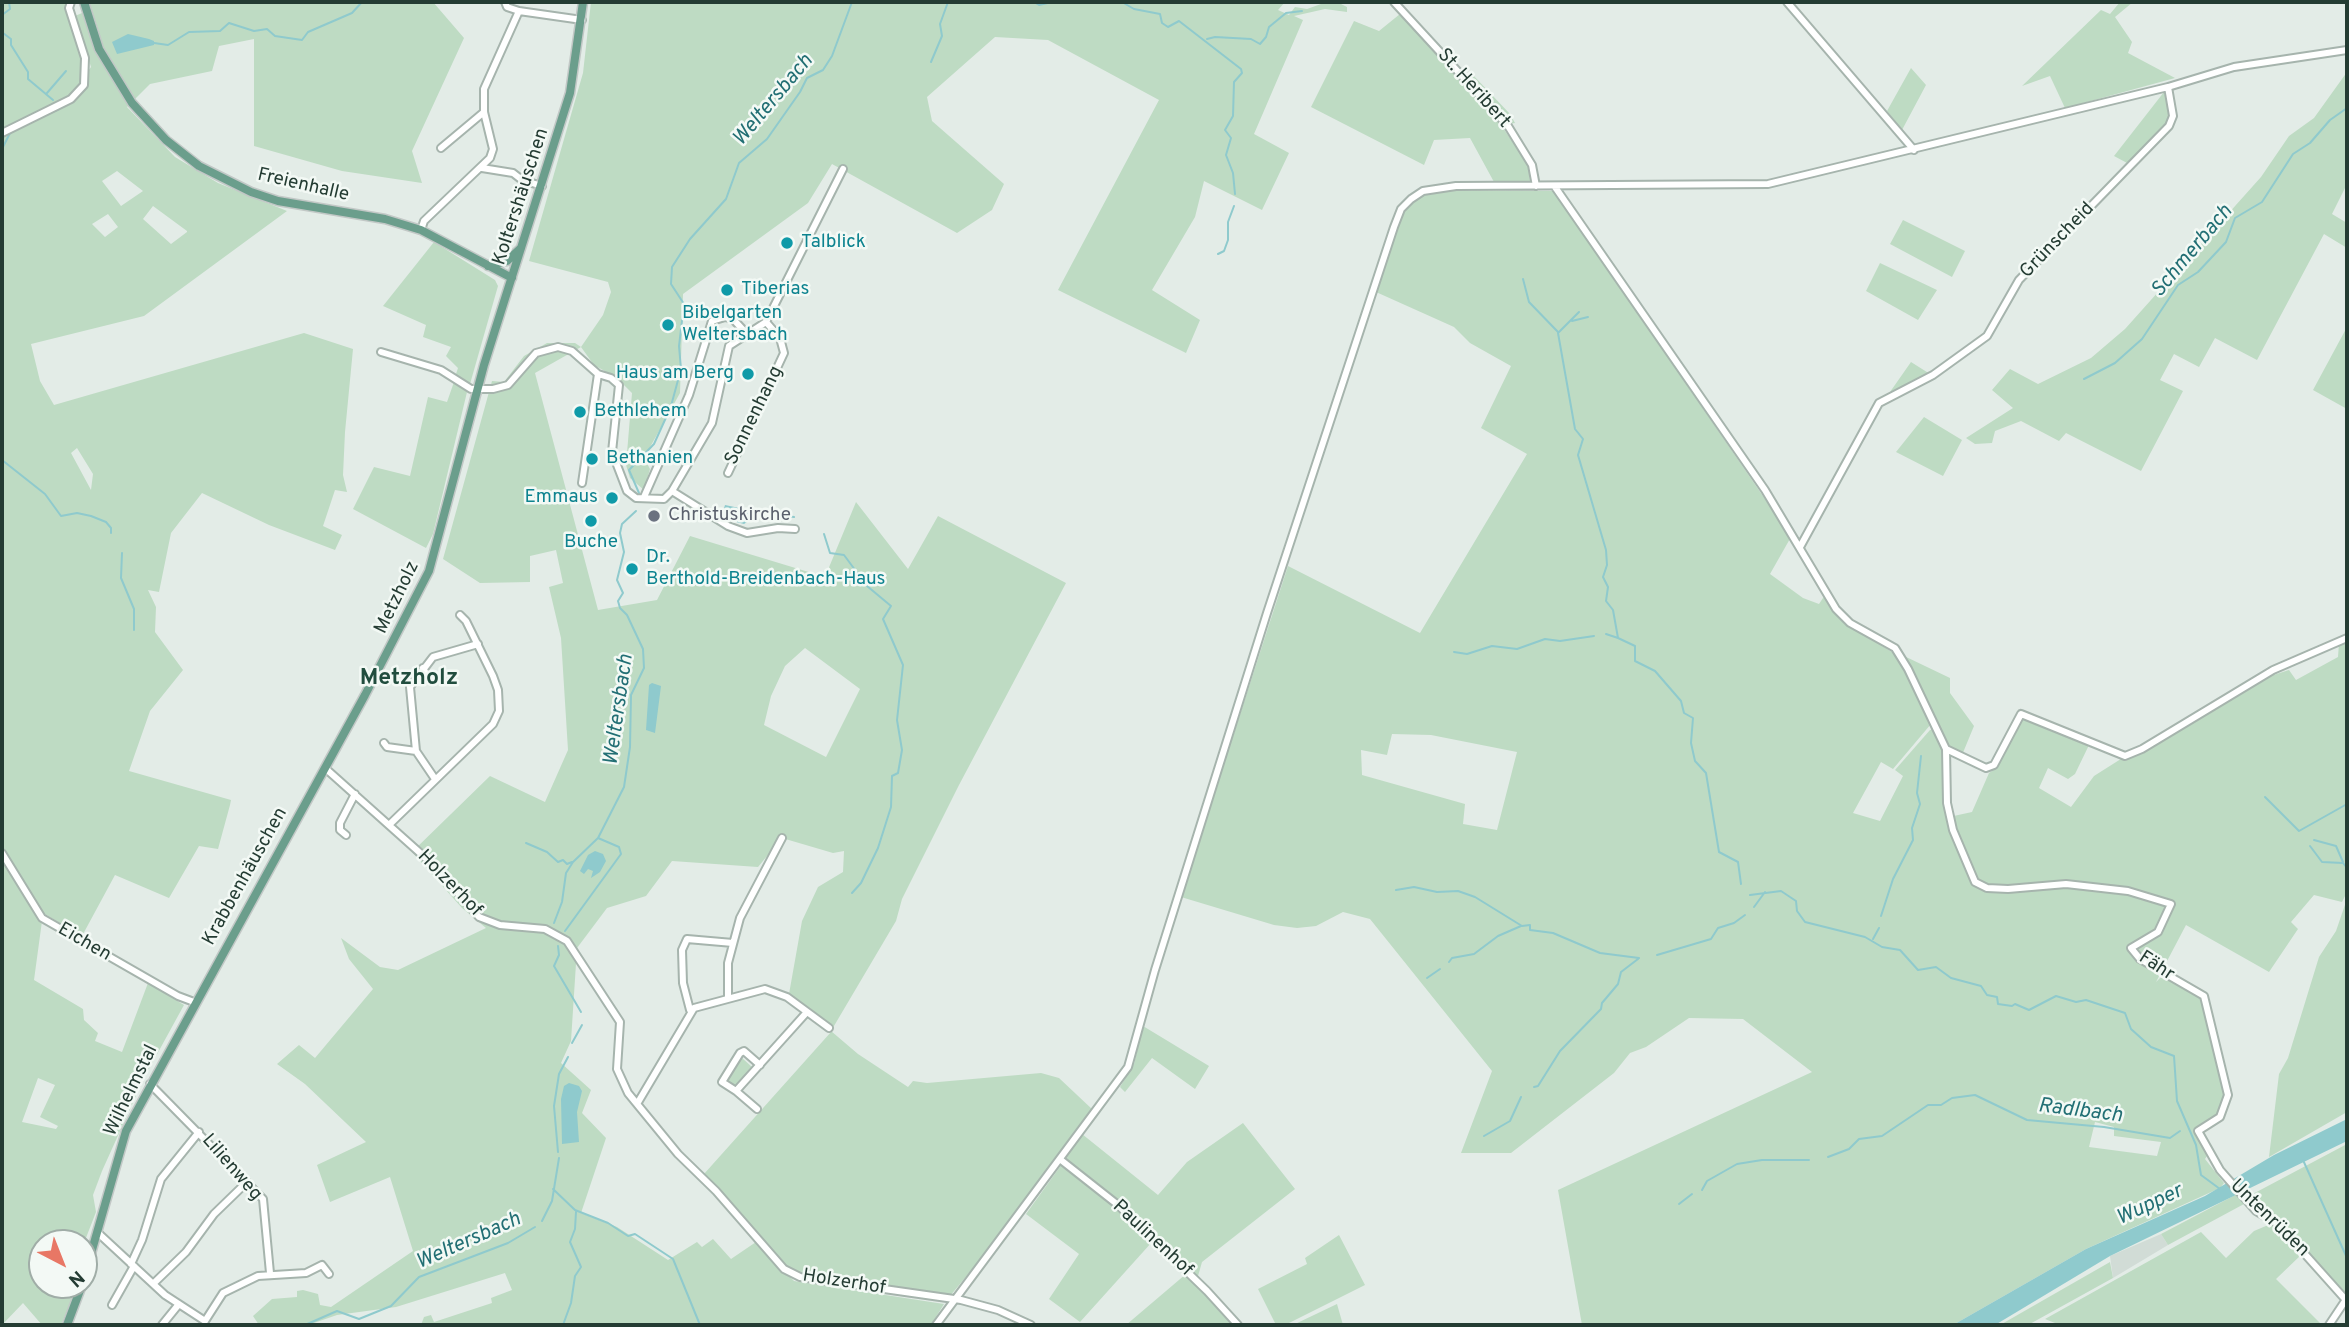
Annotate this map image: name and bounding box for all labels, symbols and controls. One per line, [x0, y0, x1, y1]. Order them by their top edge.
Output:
street label: St. Heribert [1431, 45, 1515, 133]
water label: Weltersbach [728, 50, 820, 152]
street label: Koltershäuschen [489, 126, 555, 268]
street label: Freienhalle [255, 164, 351, 208]
street label: Grünscheid [2016, 198, 2100, 284]
water label: Schmerbach [2147, 201, 2239, 303]
place label: Talblick [801, 232, 866, 254]
marker: Talblick [779, 235, 795, 251]
place label: Tiberias [741, 279, 809, 301]
marker: Tiberias [719, 282, 735, 298]
place label: Bibelgarten Weltersbach [682, 303, 788, 347]
marker: Bibelgarten Weltersbach [660, 317, 676, 333]
place label: Haus am Berg [616, 363, 734, 385]
street label: Sonnenhang [721, 363, 789, 469]
marker: Haus am Berg [740, 366, 756, 382]
place label: Bethlehem [594, 401, 687, 423]
marker: Bethlehem [572, 404, 588, 420]
place label: Bethanien [606, 448, 693, 470]
marker: Bethanien [584, 451, 600, 467]
place label: Emmaus [525, 487, 598, 509]
marker: Emmaus [604, 490, 620, 506]
place label: Christuskirche [668, 505, 791, 527]
marker: Christuskirche [646, 508, 662, 524]
marker: Buche [583, 513, 599, 529]
place label: Buche [564, 532, 618, 554]
place label: Dr. Berthold-Breidenbach-Haus [646, 547, 885, 591]
street label: Metzholz [371, 558, 425, 638]
marker: Dr. Berthold-Breidenbach-Haus [624, 561, 640, 577]
water label: Weltersbach [600, 653, 640, 767]
district label: Metzholz [360, 665, 458, 693]
street label: Krabbenhäuschen [199, 804, 293, 950]
street label: Holzerhof [412, 846, 486, 922]
street label: Eichen [53, 919, 115, 967]
street label: Fähr [2134, 947, 2178, 987]
street label: Wilhelmstal [100, 1042, 164, 1140]
water label: Radlbach [2036, 1094, 2124, 1130]
street label: Lilienweg [196, 1130, 266, 1206]
street label: Untenrüden [2224, 1175, 2314, 1263]
water label: Wupper [2113, 1180, 2187, 1232]
street label: Paulinenhof [1107, 1196, 1197, 1282]
water label: Weltersbach [413, 1208, 525, 1276]
north arrow [28, 1229, 98, 1299]
text: N [63, 1265, 89, 1292]
street label: Holzerhof [801, 1265, 887, 1301]

